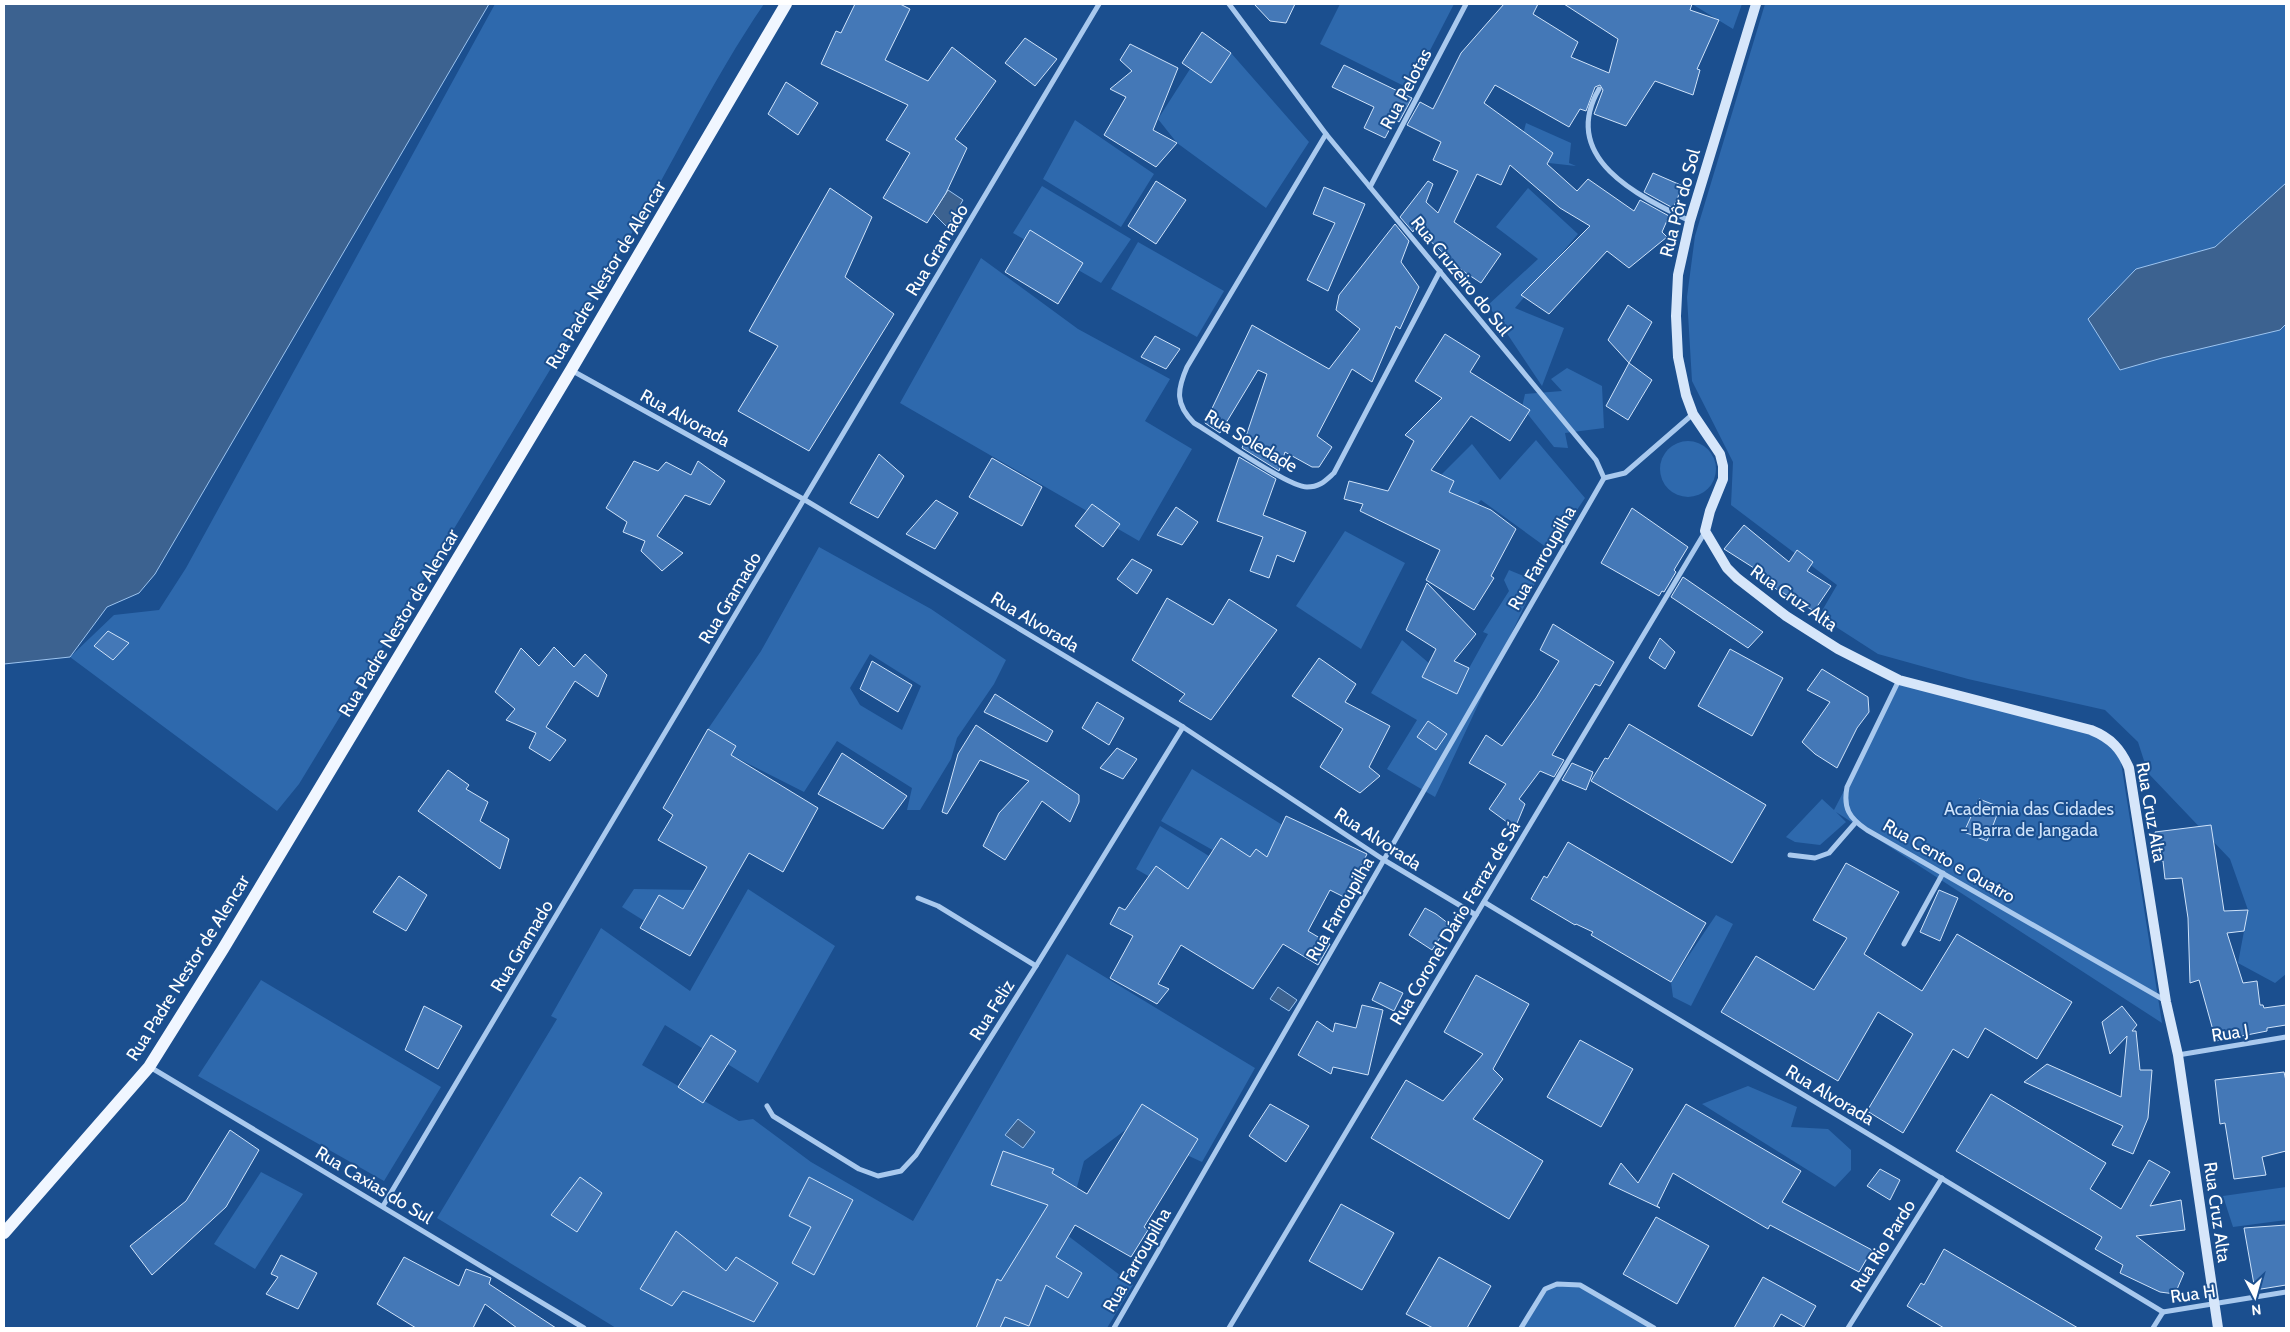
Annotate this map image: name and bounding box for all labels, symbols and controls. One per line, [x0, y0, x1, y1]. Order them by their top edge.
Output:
street label: Rua Pelotas [1376, 45, 1436, 133]
street label: Rua Pôr do Sol [1655, 146, 1705, 259]
street label: Rua Padre Nestor de Alencar [541, 177, 671, 373]
street label: Rua Gramado [901, 200, 973, 300]
street label: Rua Cruzeiro do Sul [1406, 212, 1516, 341]
street label: Rua Alvorada [636, 384, 734, 452]
street label: Rua Soledade [1201, 405, 1301, 477]
street label: Rua Farroupilha [1503, 502, 1581, 614]
street label: Rua Padre Nestor de Alencar [334, 525, 464, 721]
street label: Rua Gramado [694, 548, 766, 648]
street label: Rua Cruz Alta [1746, 560, 1842, 636]
street label: Rua Alvorada [987, 587, 1084, 657]
street label: Rua Cruz Alta [2131, 760, 2171, 864]
park label: Academia das Cidades - Barra de Jangada [1944, 798, 2114, 841]
street label: Rua Alvorada [1330, 803, 1426, 875]
street label: Rua Cento e Quatro [1879, 814, 2019, 908]
street label: Rua Coronel Dário Ferraz de Sá [1385, 817, 1525, 1029]
street label: Rua Farroupilha [1301, 853, 1379, 965]
street label: Rua Padre Nestor de Alencar [122, 871, 254, 1065]
street label: Rua Gramado [486, 896, 558, 996]
street label: Rua Feliz [965, 975, 1019, 1044]
street label: Rua J [2210, 1019, 2250, 1047]
street label: Rua Alvorada [1782, 1060, 1879, 1130]
street label: Rua Caxias do Sul [311, 1141, 437, 1229]
street label: Rua Cruz Alta [2199, 1160, 2235, 1264]
street label: Rua Rio Pardo [1846, 1195, 1920, 1296]
street label: Rua Farroupilha [1098, 1204, 1176, 1316]
north arrow [2230, 1272, 2280, 1322]
street label: Rua H [2169, 1280, 2217, 1308]
text: N [2250, 1300, 2262, 1319]

